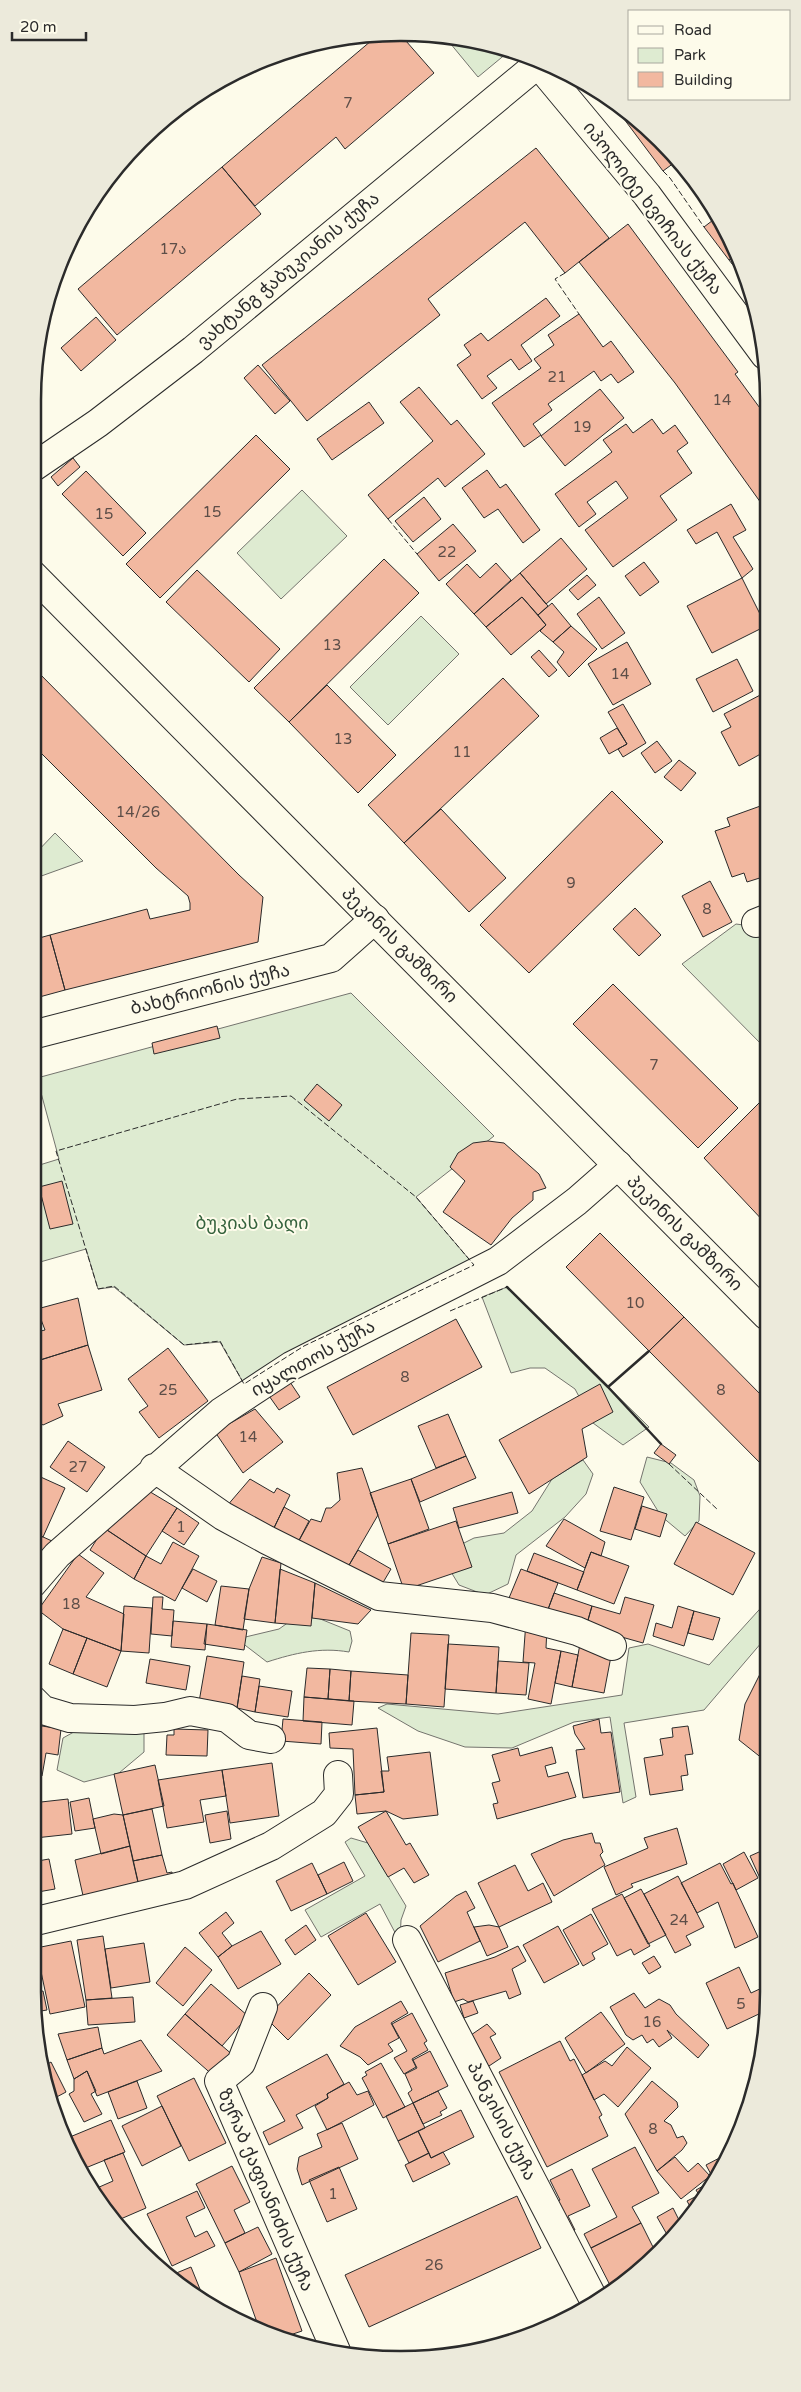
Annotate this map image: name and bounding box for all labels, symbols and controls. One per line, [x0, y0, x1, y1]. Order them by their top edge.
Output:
scale bar [12, 10, 86, 42]
legend [628, 10, 791, 100]
text: 20 m [20, 18, 57, 36]
text: Road [674, 21, 712, 39]
text: Park [674, 46, 706, 64]
text: Building [674, 71, 733, 89]
house number: 7 [343, 94, 353, 112]
street label: იპოლიტე ხვიჩიას ქუჩა [578, 117, 728, 299]
street label: ვახტანგ ჭაბუკიანის ქუჩა [192, 187, 384, 353]
house number: 17ა [159, 240, 187, 258]
house number: 21 [548, 368, 566, 386]
house number: 14 [713, 391, 731, 409]
house number: 19 [573, 418, 591, 436]
house number: 15 [203, 503, 221, 521]
house number: 15 [95, 505, 113, 523]
house number: 22 [438, 543, 456, 561]
house number: 13 [323, 636, 341, 654]
house number: 14 [611, 665, 629, 683]
house number: 13 [334, 730, 352, 748]
house number: 11 [453, 743, 471, 761]
house number: 14/26 [116, 803, 160, 821]
house number: 9 [566, 874, 576, 892]
street label: პეკინის გამზირი [337, 882, 463, 1008]
house number: 8 [702, 900, 712, 918]
street label: ბახტრიონის ქუჩა [128, 959, 292, 1019]
house number: 7 [649, 1056, 659, 1074]
street label: პეკინის გამზირი [622, 1170, 748, 1296]
park label: ბუკიას ბაღი [195, 1212, 309, 1234]
house number: 10 [626, 1294, 644, 1312]
street label: იყალთოს ქუჩა [247, 1315, 379, 1401]
house number: 8 [400, 1368, 410, 1386]
house number: 25 [159, 1381, 177, 1399]
house number: 8 [716, 1381, 726, 1399]
house number: 14 [239, 1428, 257, 1446]
house number: 27 [69, 1458, 87, 1476]
house number: 1 [176, 1518, 186, 1536]
house number: 18 [62, 1595, 80, 1613]
house number: 24 [670, 1911, 688, 1929]
house number: 5 [736, 1995, 746, 2013]
house number: 16 [643, 2013, 661, 2031]
street label: პანკისის ქუჩა [463, 2058, 541, 2184]
street label: ზურაბ ქაფიანიძის ქუჩა [213, 2085, 319, 2295]
house number: 8 [648, 2120, 658, 2138]
house number: 1 [328, 2185, 338, 2203]
house number: 26 [425, 2256, 443, 2274]

